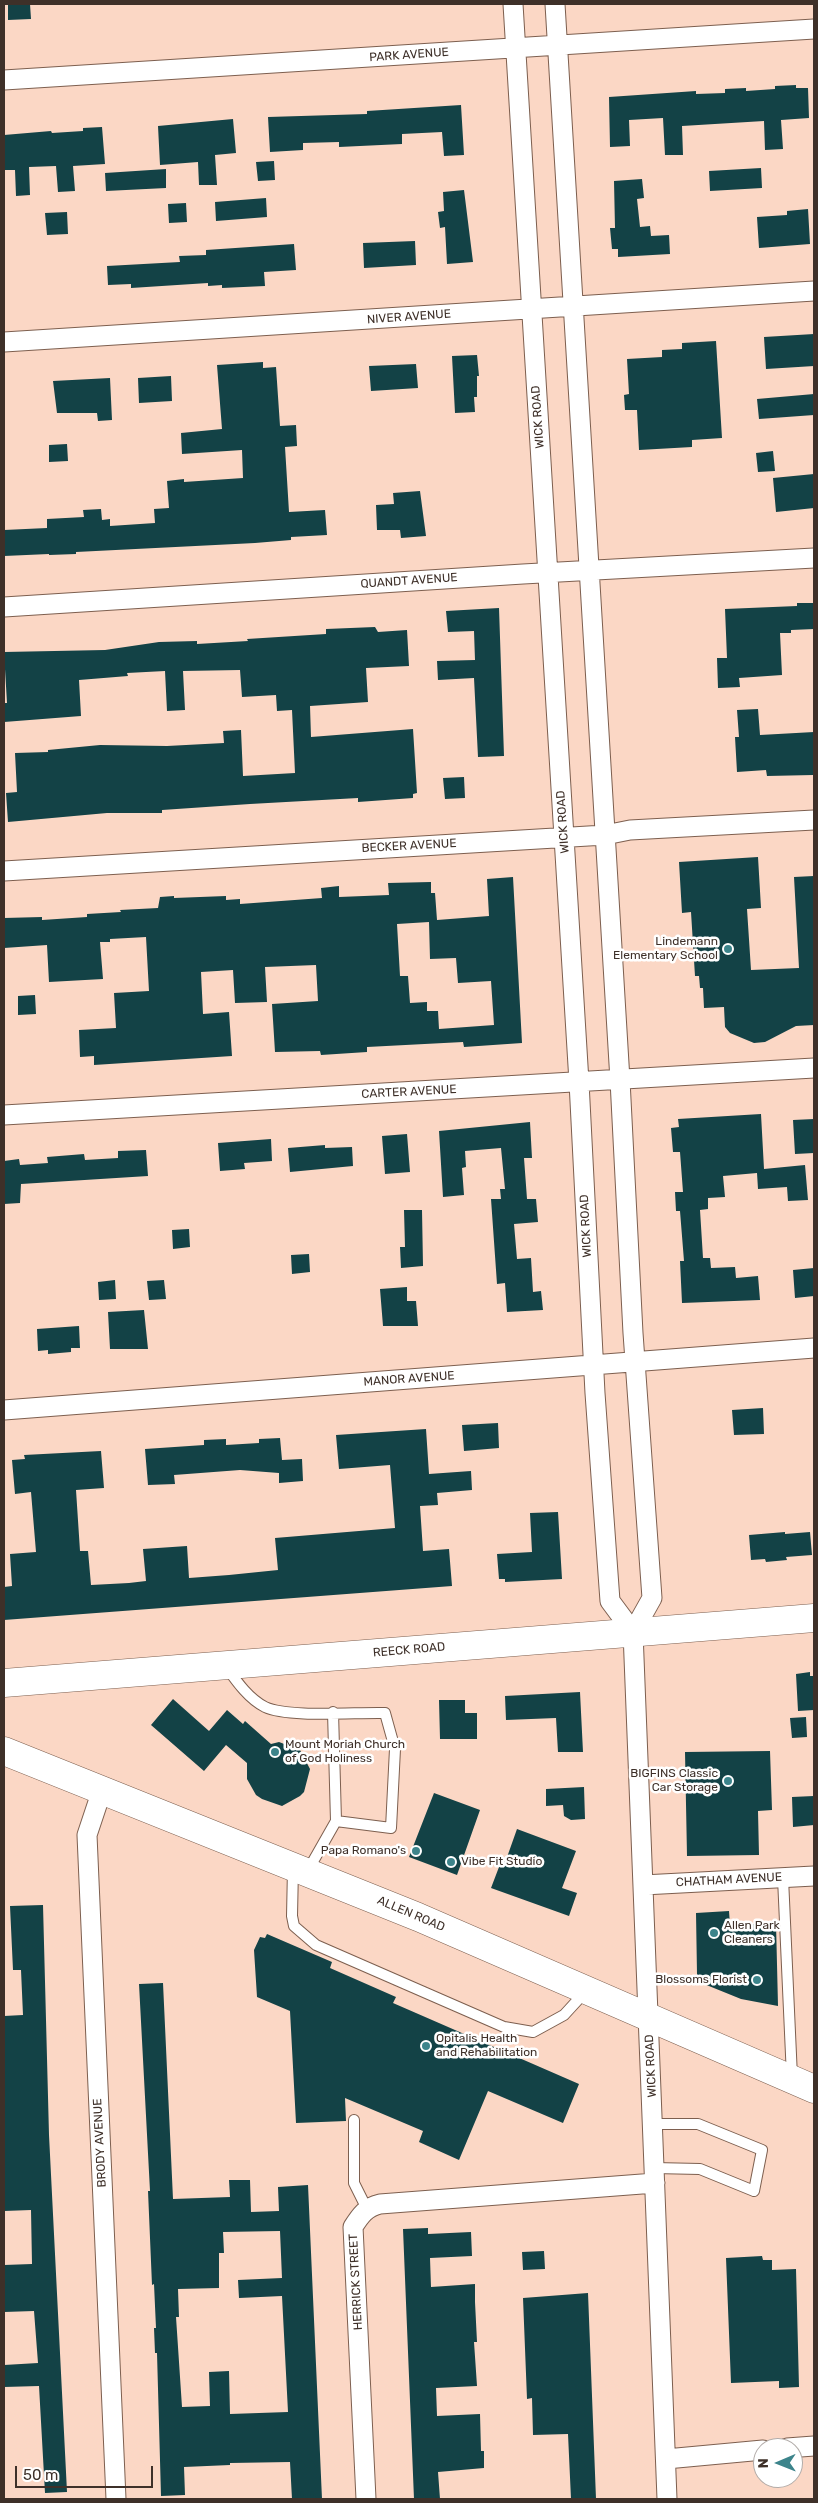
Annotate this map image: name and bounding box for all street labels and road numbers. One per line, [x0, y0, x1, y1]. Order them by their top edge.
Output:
street label: PARK AVENUE [369, 45, 449, 65]
street label: NIVER AVENUE [367, 307, 451, 327]
street label: WICK ROAD [529, 385, 547, 449]
street label: QUANDT AVENUE [360, 570, 458, 592]
street label: WICK ROAD [554, 790, 572, 854]
street label: BECKER AVENUE [361, 836, 457, 856]
street label: CARTER AVENUE [361, 1082, 457, 1102]
street label: WICK ROAD [577, 1194, 595, 1258]
street label: MANOR AVENUE [363, 1369, 455, 1389]
street label: REECK ROAD [372, 1640, 446, 1660]
street label: CHATHAM AVENUE [676, 1870, 782, 1890]
street label: ALLEN ROAD [375, 1893, 447, 1935]
street label: WICK ROAD [642, 2034, 660, 2098]
street label: BRODY AVENUE [90, 2098, 110, 2188]
street label: HERRICK STREET [346, 2233, 366, 2331]

